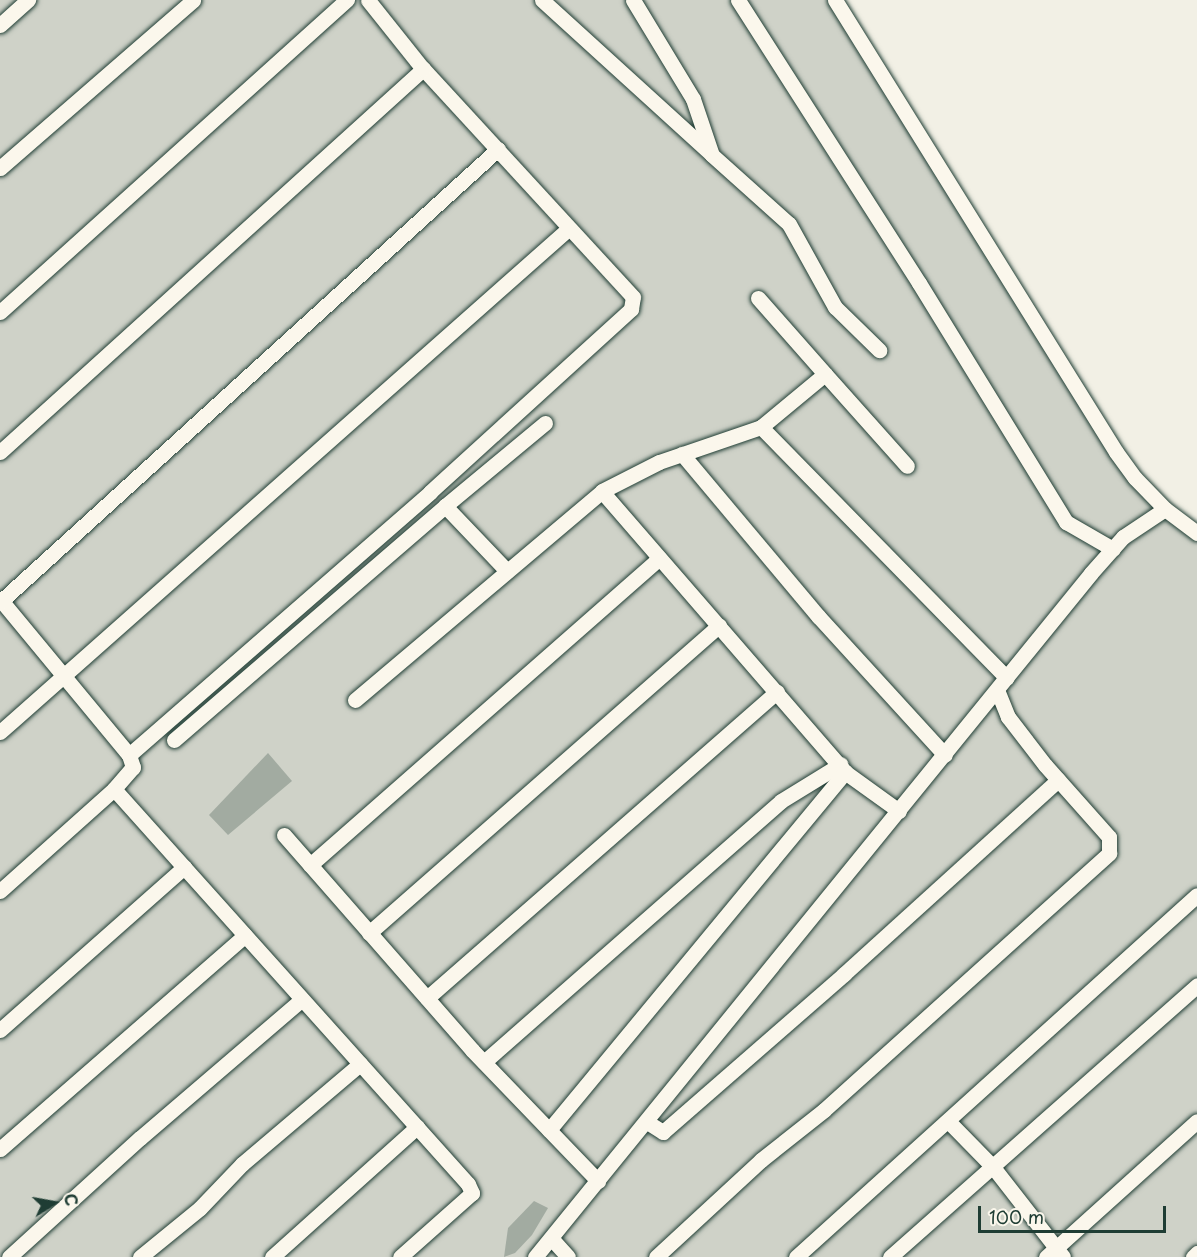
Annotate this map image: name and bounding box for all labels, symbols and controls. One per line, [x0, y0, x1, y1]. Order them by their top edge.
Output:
north arrow [24, 1173, 84, 1233]
text: С [59, 1191, 85, 1208]
scale bar [981, 1194, 1168, 1232]
text: 100 m [989, 1203, 1044, 1230]

